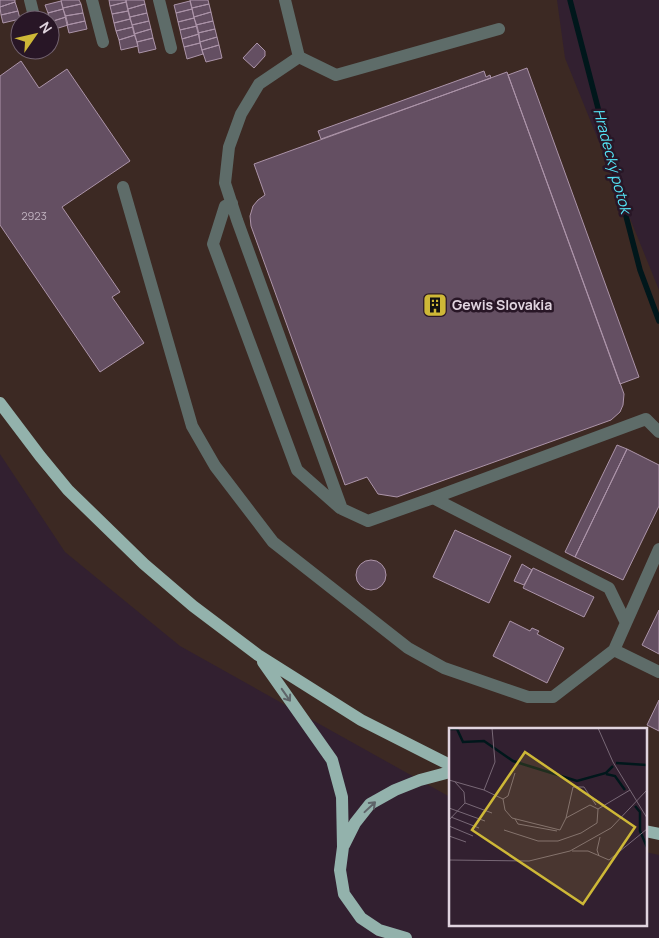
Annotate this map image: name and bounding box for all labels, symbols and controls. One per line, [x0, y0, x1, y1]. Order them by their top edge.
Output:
north arrow [10, 10, 60, 60]
text: N [36, 18, 57, 37]
water label: Hradecký potok [588, 106, 637, 218]
house number: 2923 [21, 208, 47, 223]
building icon: Gewis Slovakia [422, 292, 448, 318]
place label: Gewis Slovakia [452, 295, 552, 314]
one-way arrow [281, 688, 291, 702]
inset map [449, 728, 646, 926]
one-way arrow [363, 801, 376, 812]

